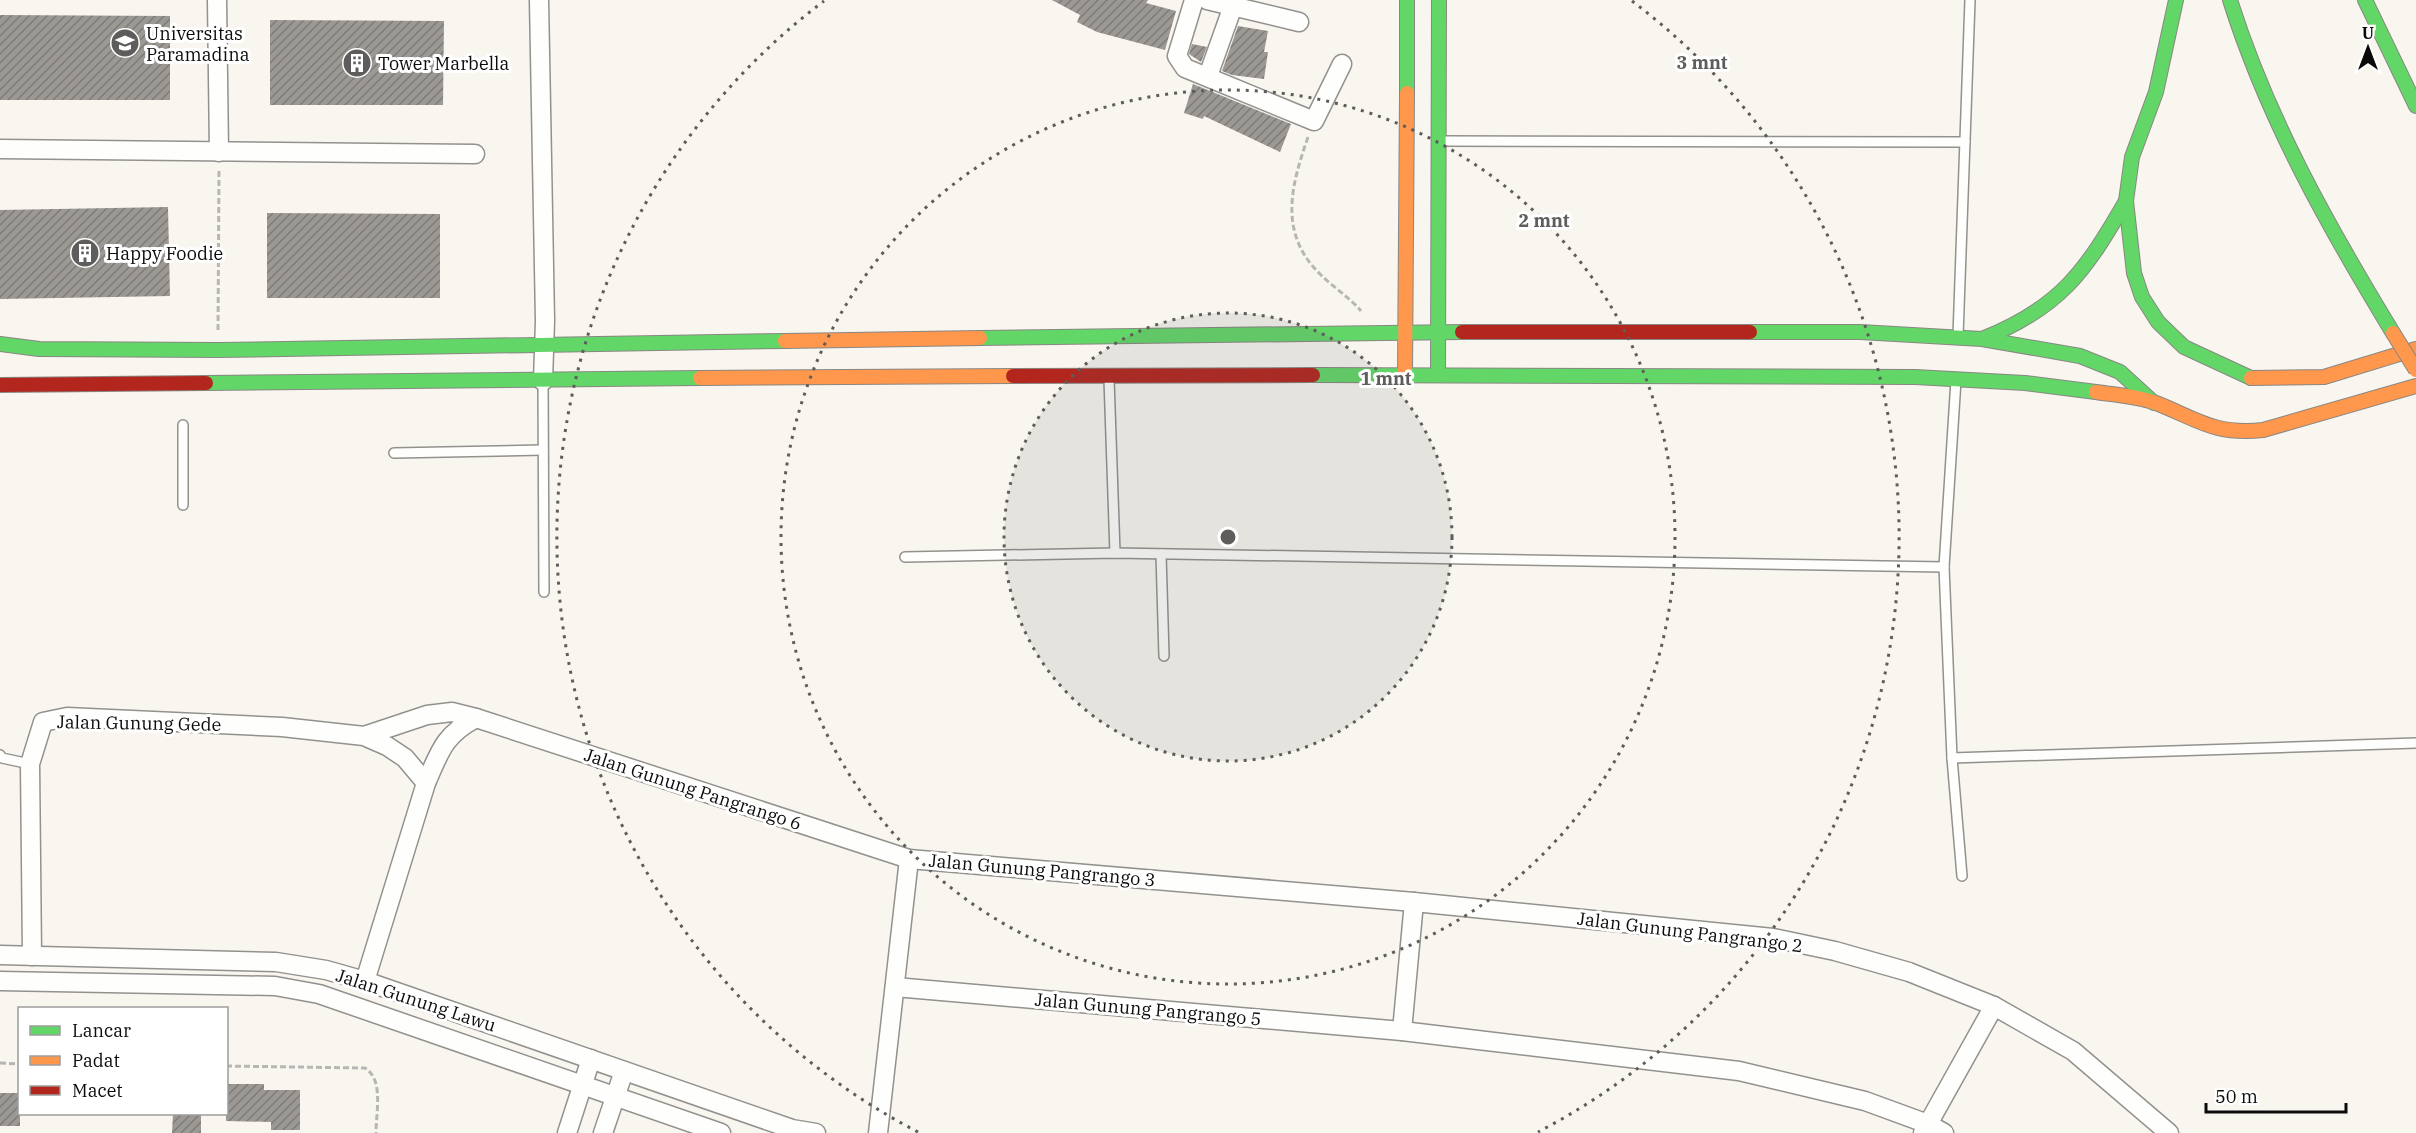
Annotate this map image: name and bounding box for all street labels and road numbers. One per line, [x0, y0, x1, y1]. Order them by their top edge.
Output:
street label: Jalan Gunung Gede [57, 710, 221, 736]
street label: Jalan Gunung Pangrango 6 [581, 743, 805, 835]
street label: Jalan Gunung Pangrango 3 [928, 849, 1156, 891]
street label: Jalan Gunung Pangrango 2 [1576, 907, 1804, 957]
street label: Jalan Gunung Lawu [333, 963, 499, 1037]
street label: Jalan Gunung Pangrango 5 [1034, 988, 1262, 1030]

